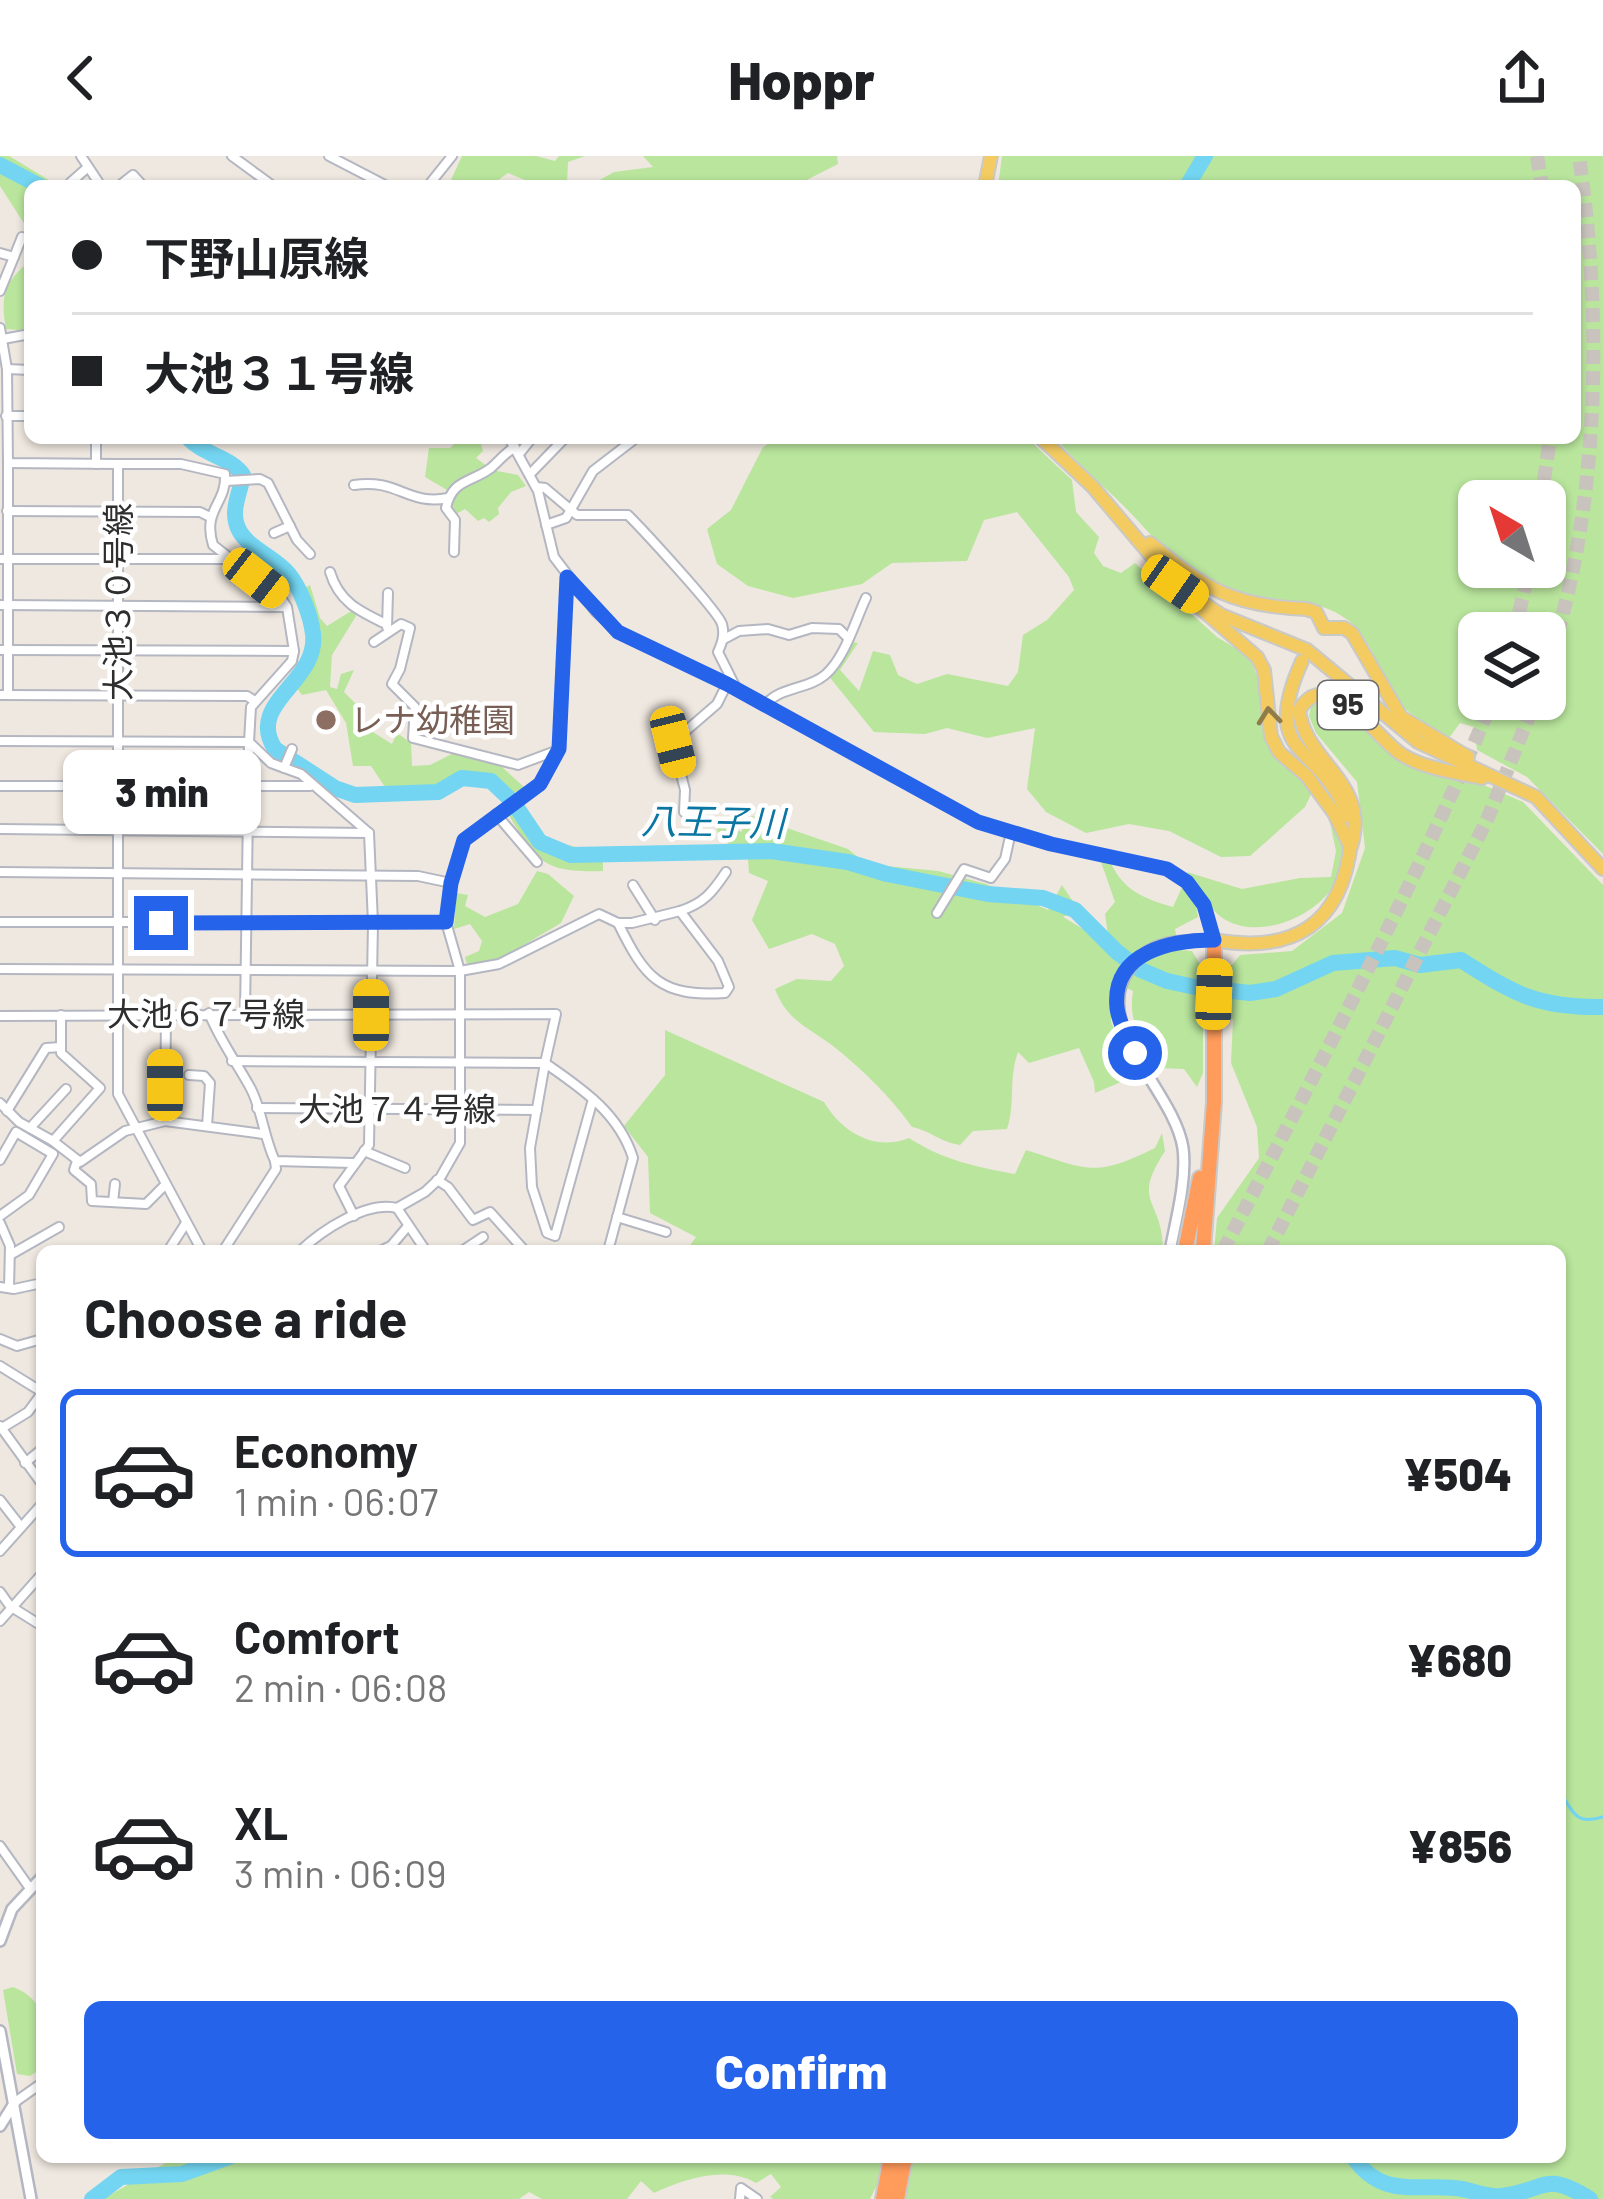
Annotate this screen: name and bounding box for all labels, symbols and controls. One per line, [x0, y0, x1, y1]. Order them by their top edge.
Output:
icon: back [48, 45, 114, 111]
icon: share [1489, 45, 1555, 111]
text: Hoppr [728, 46, 875, 111]
text: 下野山原線 [144, 230, 369, 284]
text: 大池３１号線 [144, 345, 414, 399]
north arrow [1458, 480, 1566, 588]
map controls [1458, 480, 1566, 720]
street label: 大池３０号線 [97, 503, 137, 701]
car [217, 542, 295, 614]
car [1135, 549, 1215, 619]
button: layers [1458, 612, 1566, 720]
road number: 95 [1318, 681, 1378, 729]
place label: レナ幼稚園 [350, 699, 515, 739]
car [647, 703, 699, 781]
one-way arrow [1257, 706, 1282, 725]
marker: レナ幼稚園 [313, 707, 339, 733]
callout: 3 min [62, 749, 260, 833]
text: 3 min [115, 768, 209, 815]
water label: 八王子川 [641, 798, 789, 843]
route end [134, 896, 188, 950]
car [1195, 957, 1233, 1031]
car [353, 979, 389, 1051]
street label: 大池６７号線 [107, 993, 305, 1033]
route start [1108, 1026, 1162, 1080]
car [147, 1049, 183, 1121]
street label: 大池７４号線 [298, 1088, 496, 1128]
text: Choose a ride [84, 1284, 408, 1349]
icon: car [90, 1419, 198, 1527]
text: Economy [234, 1423, 418, 1477]
text: ¥504 [1403, 1446, 1512, 1500]
text: 1 min · 06:07 [234, 1477, 438, 1524]
icon: car [90, 1605, 198, 1713]
text: Comfort [234, 1609, 400, 1663]
text: ¥680 [1406, 1632, 1512, 1686]
text: 2 min · 06:08 [234, 1663, 447, 1710]
icon: car [90, 1791, 198, 1899]
text: XL [234, 1795, 288, 1849]
text: ¥856 [1407, 1818, 1512, 1872]
text: 3 min · 06:09 [234, 1849, 447, 1896]
button: Confirm [84, 2001, 1518, 2139]

